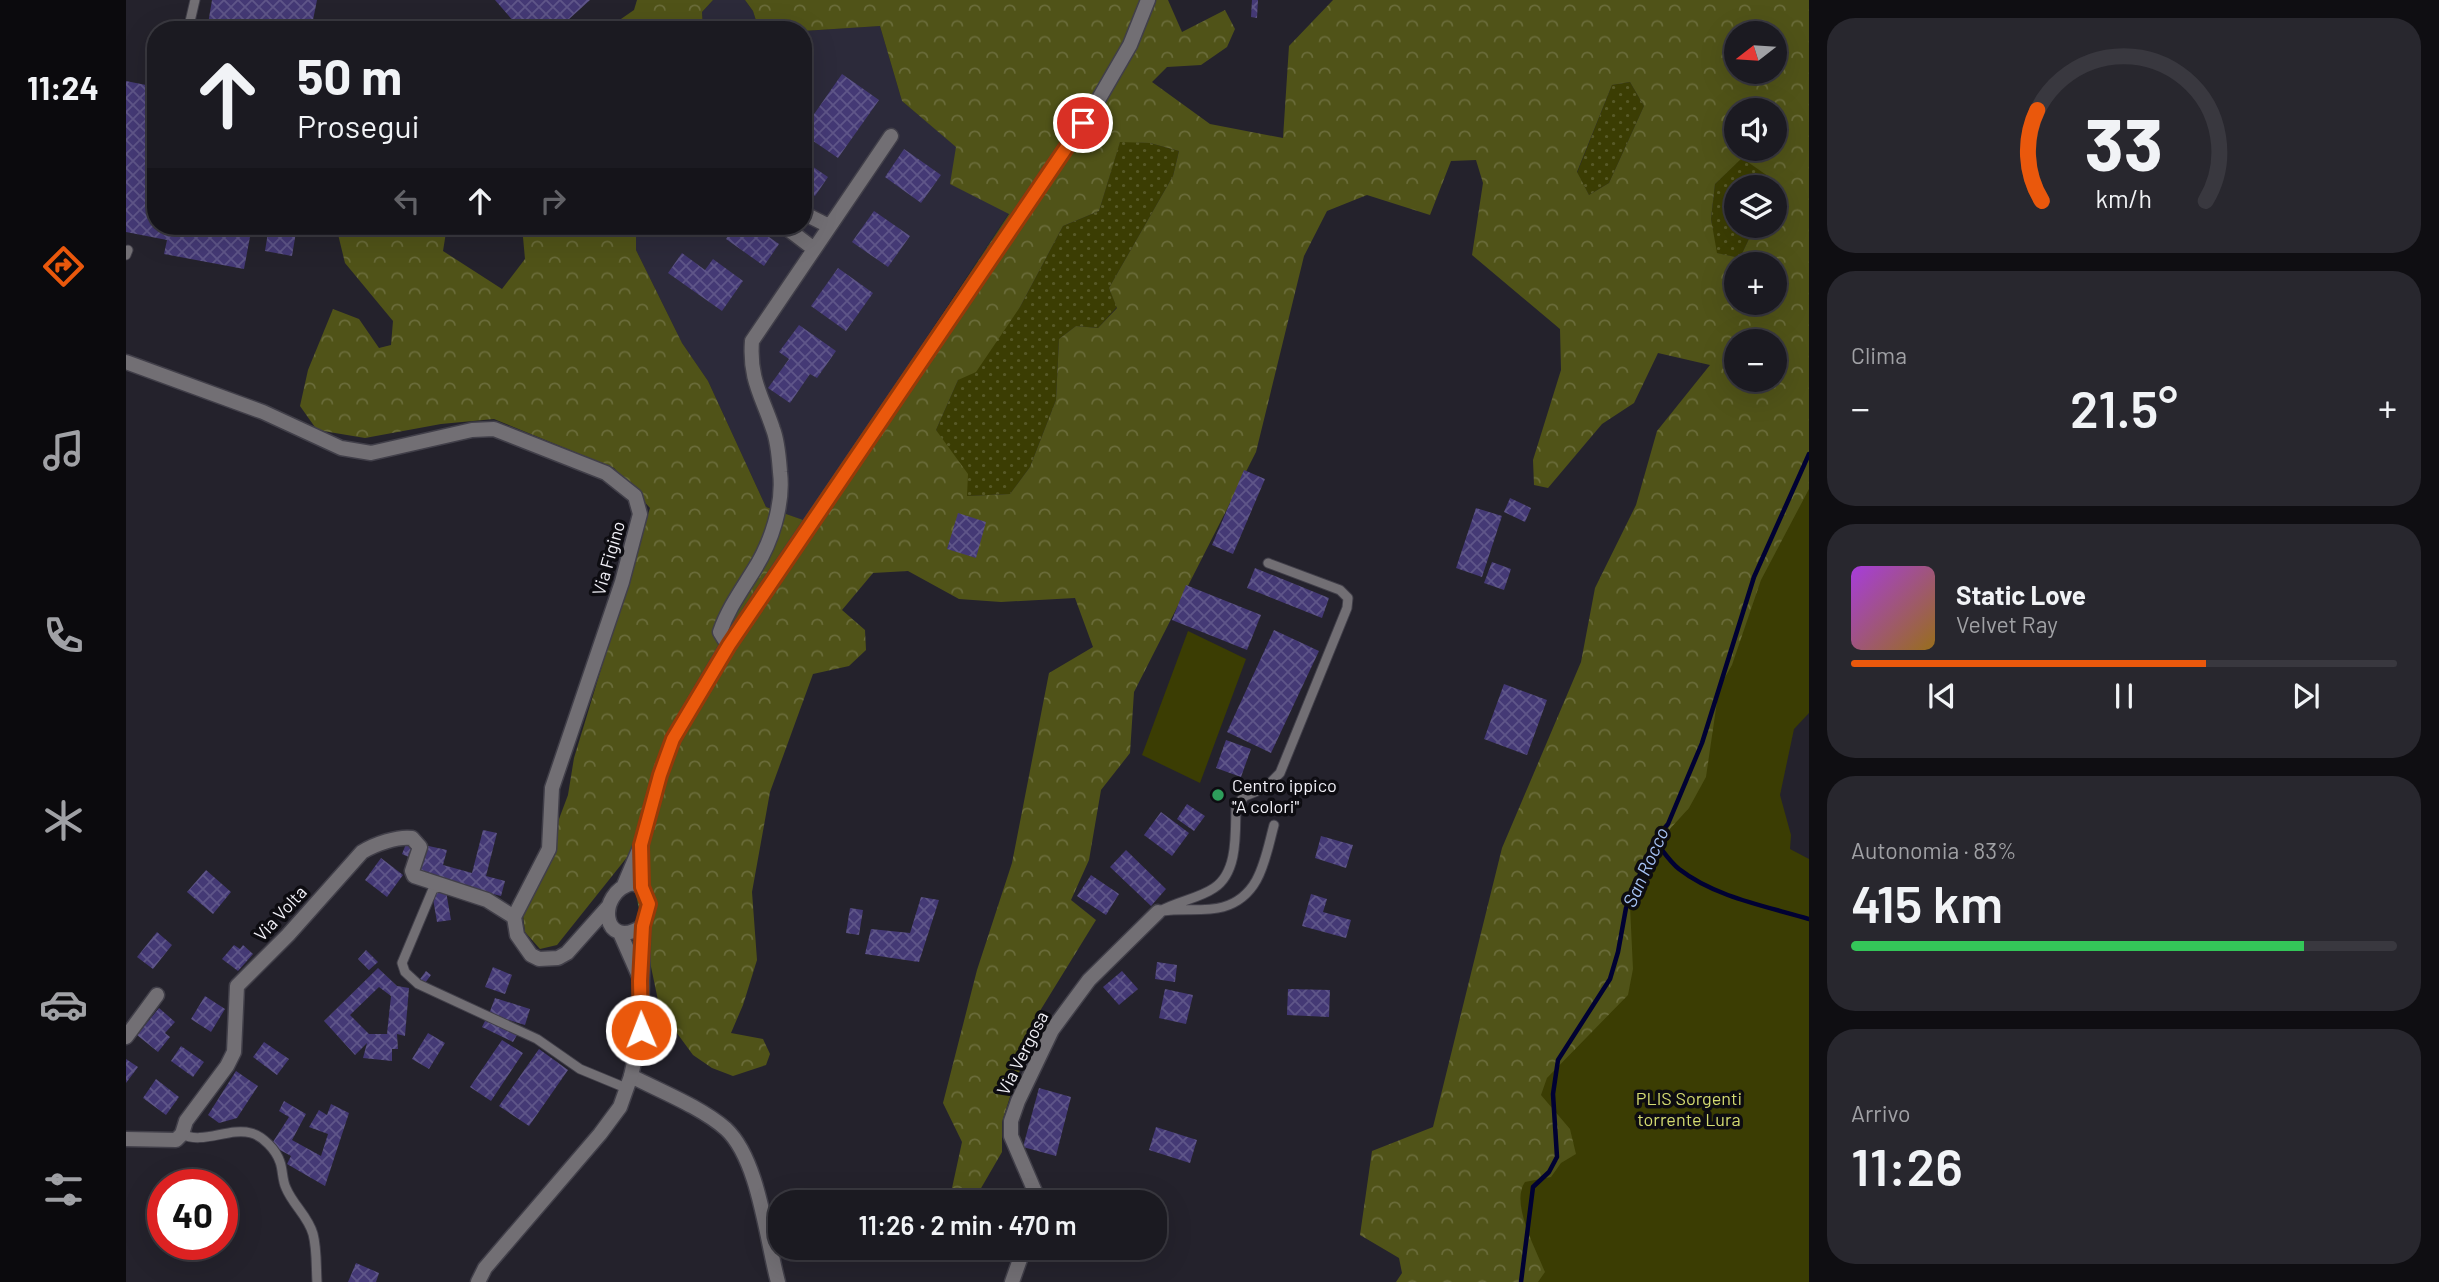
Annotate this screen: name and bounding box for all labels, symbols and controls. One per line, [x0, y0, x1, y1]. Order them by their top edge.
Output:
north arrow [1724, 21, 1787, 84]
map controls [1724, 21, 1787, 392]
text: 50 m [297, 46, 402, 105]
icon: ahead [182, 49, 273, 140]
text: 11:24 [27, 68, 99, 106]
pin [1053, 93, 1113, 153]
button: sound [1724, 98, 1787, 161]
text: 33 [2085, 99, 2163, 187]
icon: arrive [1064, 104, 1102, 142]
text: Prosegui [297, 106, 420, 144]
button: layers [1724, 175, 1787, 238]
icon: left [388, 182, 426, 220]
icon: ahead [461, 182, 499, 220]
icon: right [534, 182, 572, 220]
text: km/h [2096, 183, 2152, 213]
icon: directions [39, 242, 88, 291]
button: + [1724, 252, 1787, 315]
button: − [1724, 329, 1787, 392]
text: Clima [1851, 341, 1907, 369]
text: 21.5° [2070, 376, 2178, 438]
text: − [1851, 384, 1870, 430]
text: + [2378, 384, 2397, 430]
icon: music [39, 426, 88, 475]
street label: Via Figino [587, 518, 629, 598]
text: Static Love [1956, 579, 2086, 610]
text: Velvet Ray [1956, 610, 2058, 638]
icon: phone [39, 611, 88, 660]
icon: previous [1923, 677, 1961, 715]
icon: pause [2105, 677, 2143, 715]
icon: next [2287, 677, 2325, 715]
place label: Centro ippico "A colori" [1232, 774, 1337, 817]
marker: Centro ippico "A colori" [1210, 787, 1226, 803]
icon: climate [39, 796, 88, 845]
water label: San Rocco [1617, 824, 1673, 910]
text: Autonomia · 83% [1851, 836, 2017, 864]
text: 415 km [1851, 871, 2003, 933]
street label: Via Volta [249, 881, 311, 945]
icon: car [39, 980, 88, 1029]
position arrow [604, 993, 678, 1067]
street label: Via Vergosa [992, 1007, 1052, 1099]
park label: PLIS Sorgenti torrente Lura [1636, 1087, 1742, 1130]
text: Arrivo [1851, 1099, 1911, 1127]
text: 11:26 [1851, 1134, 1963, 1196]
icon: filters [39, 1165, 88, 1214]
speed limit sign: 40 [147, 1169, 238, 1260]
text: 11:26 · 2 min · 470 m [858, 1209, 1077, 1240]

